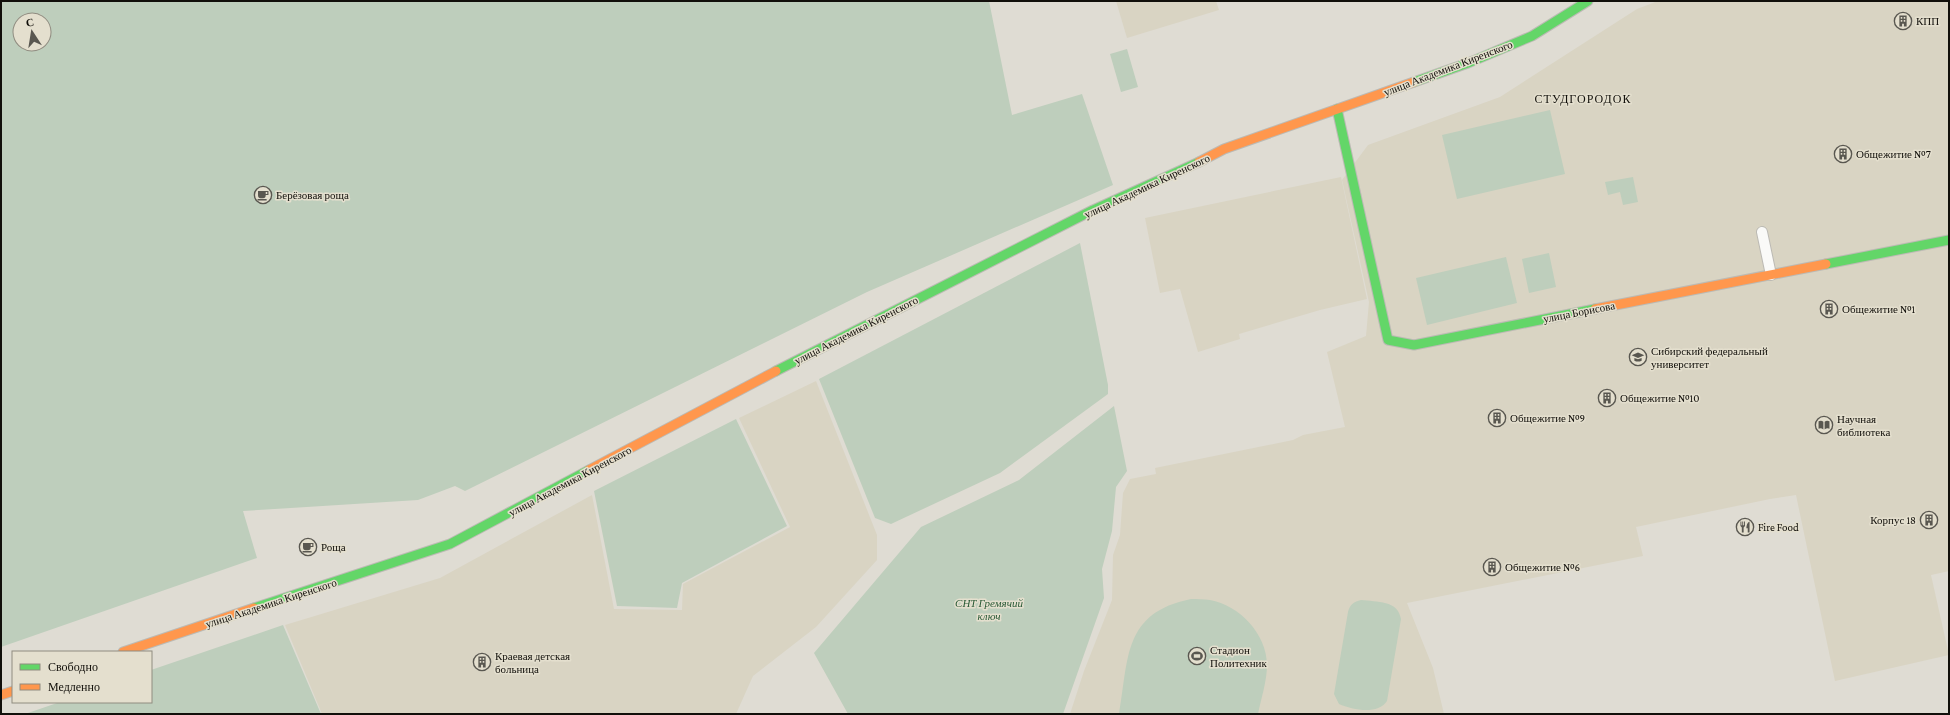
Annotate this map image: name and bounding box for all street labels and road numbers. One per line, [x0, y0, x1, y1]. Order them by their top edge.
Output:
street label: улица Академика Киренского [1382, 38, 1515, 98]
street label: улица Академика Киренского [1082, 151, 1212, 220]
street label: улица Академика Киренского [792, 293, 920, 366]
street label: улица Борисова [1542, 299, 1616, 325]
street label: улица Академика Киренского [507, 443, 634, 518]
street label: улица Академика Киренского [204, 576, 339, 630]

